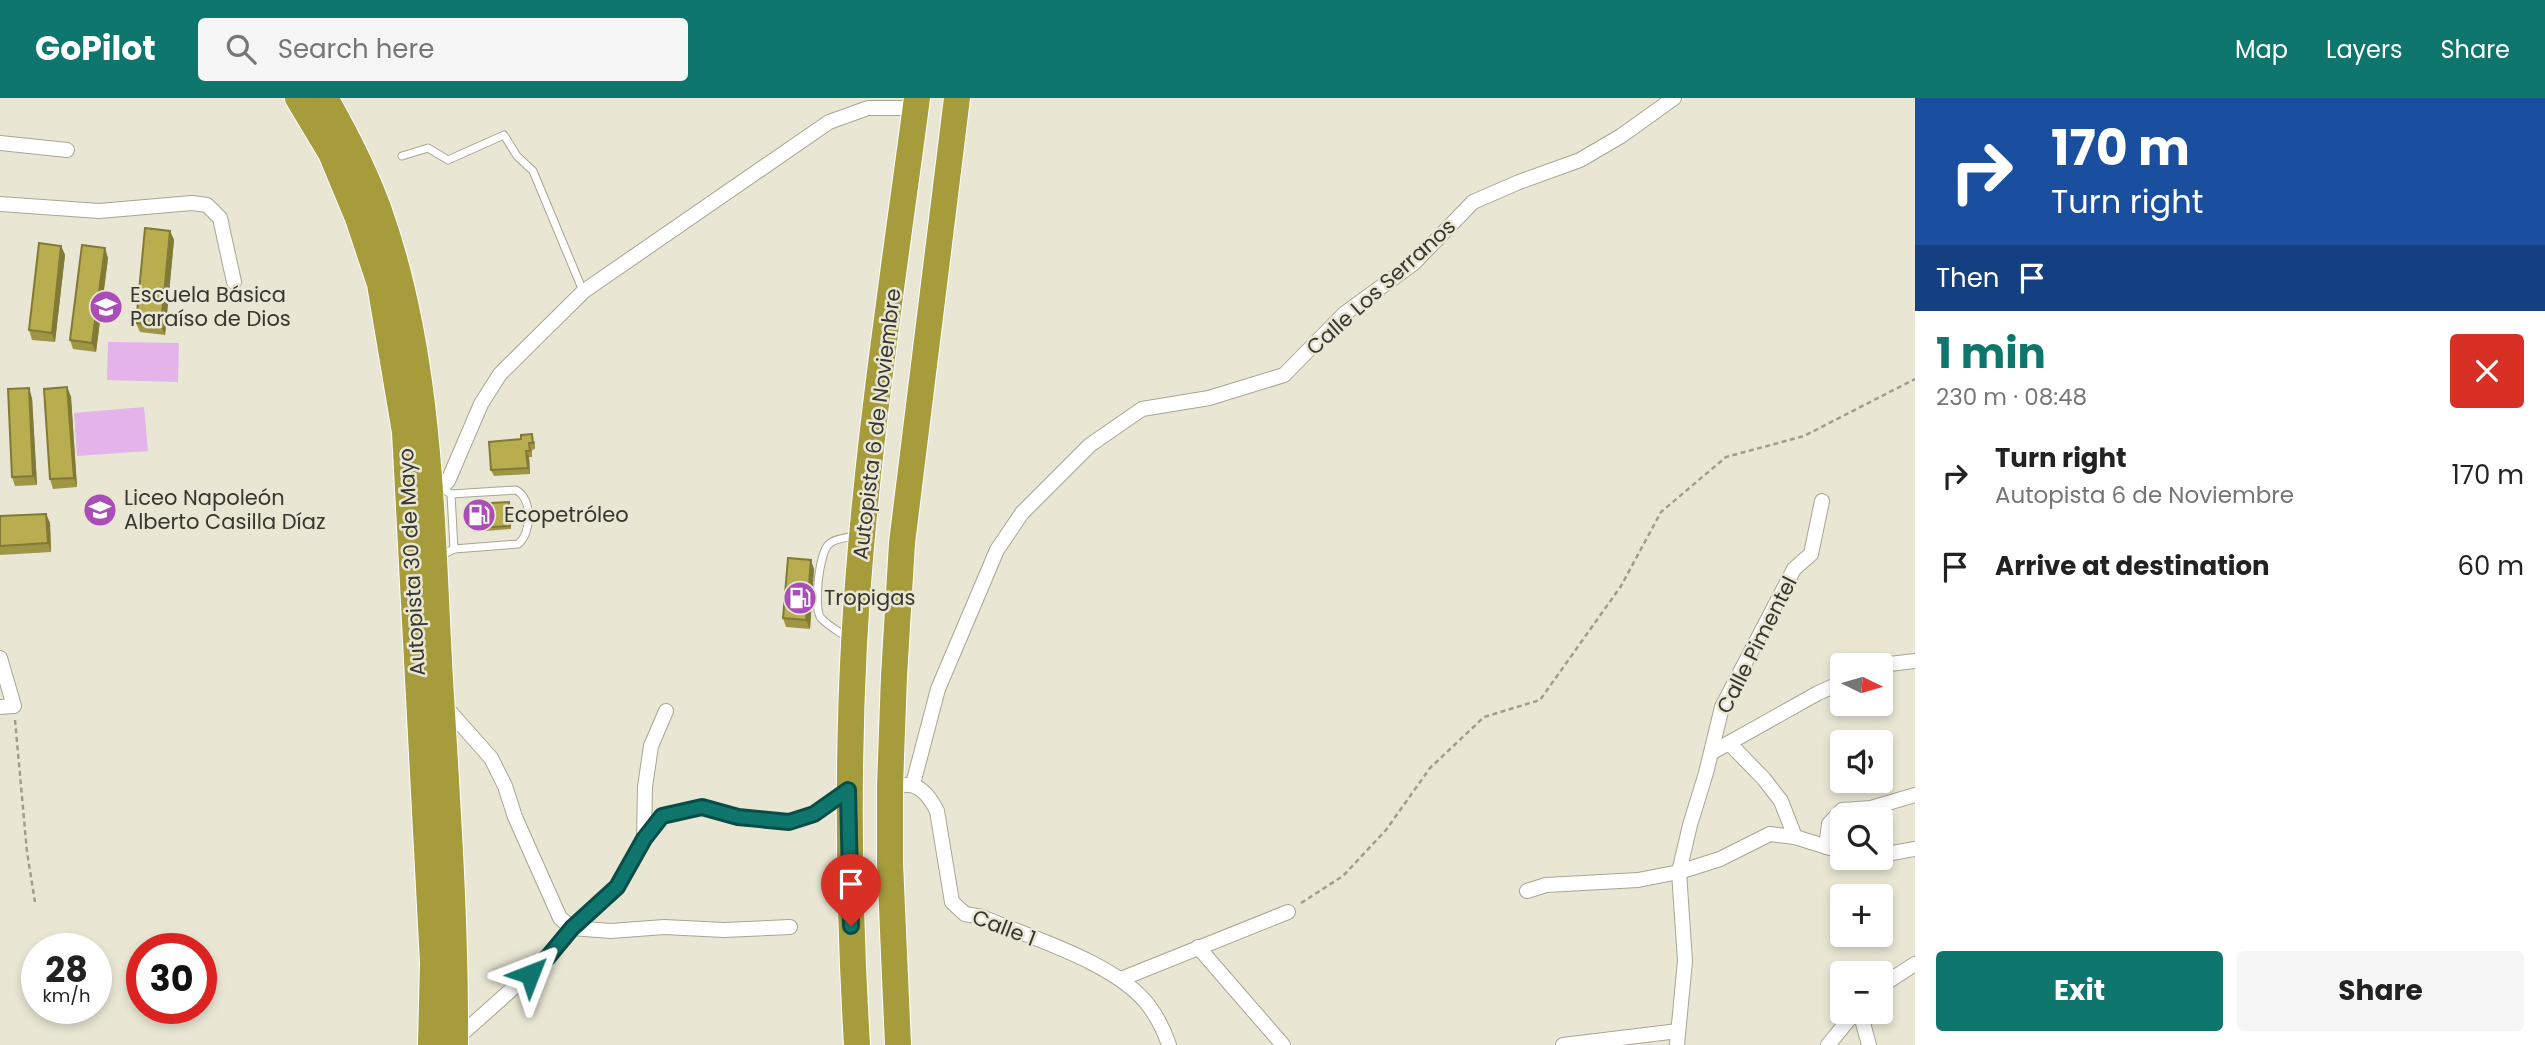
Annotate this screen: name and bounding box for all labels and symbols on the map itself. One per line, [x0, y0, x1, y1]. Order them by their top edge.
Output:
street label: Calle Los Serranos [1300, 212, 1462, 361]
place label: Escuela Básica Paraíso de Dios [130, 280, 291, 333]
street label: Autopista 6 de Noviembre [845, 287, 908, 561]
school or university icon: Escuela Básica Paraíso de Dios [87, 288, 125, 326]
street label: Autopista 30 de Mayo [391, 447, 432, 677]
place label: Liceo Napoleón Alberto Casilla Díaz [124, 483, 326, 536]
school or university icon: Liceo Napoleón Alberto Casilla Díaz [81, 491, 119, 529]
fuel station icon: Ecopetróleo [460, 496, 498, 534]
place label: Ecopetróleo [504, 500, 629, 529]
street label: Calle Pimentel [1709, 571, 1804, 718]
fuel station icon: Tropigas [781, 579, 819, 617]
place label: Tropigas [824, 583, 915, 612]
north arrow [1830, 653, 1894, 716]
pin [821, 854, 881, 926]
street label: Calle 1 [968, 902, 1040, 953]
speed limit sign: 30 [126, 933, 217, 1024]
position arrow [493, 937, 567, 1011]

